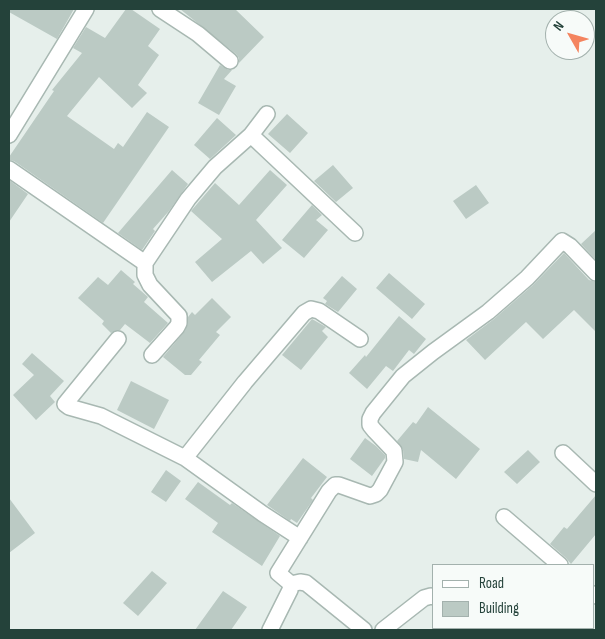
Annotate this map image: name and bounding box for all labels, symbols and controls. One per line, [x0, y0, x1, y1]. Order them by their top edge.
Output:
north arrow [545, 10, 595, 60]
text: N [550, 18, 568, 34]
legend [432, 564, 595, 629]
text: Road [479, 574, 504, 593]
text: Building [479, 599, 519, 618]

